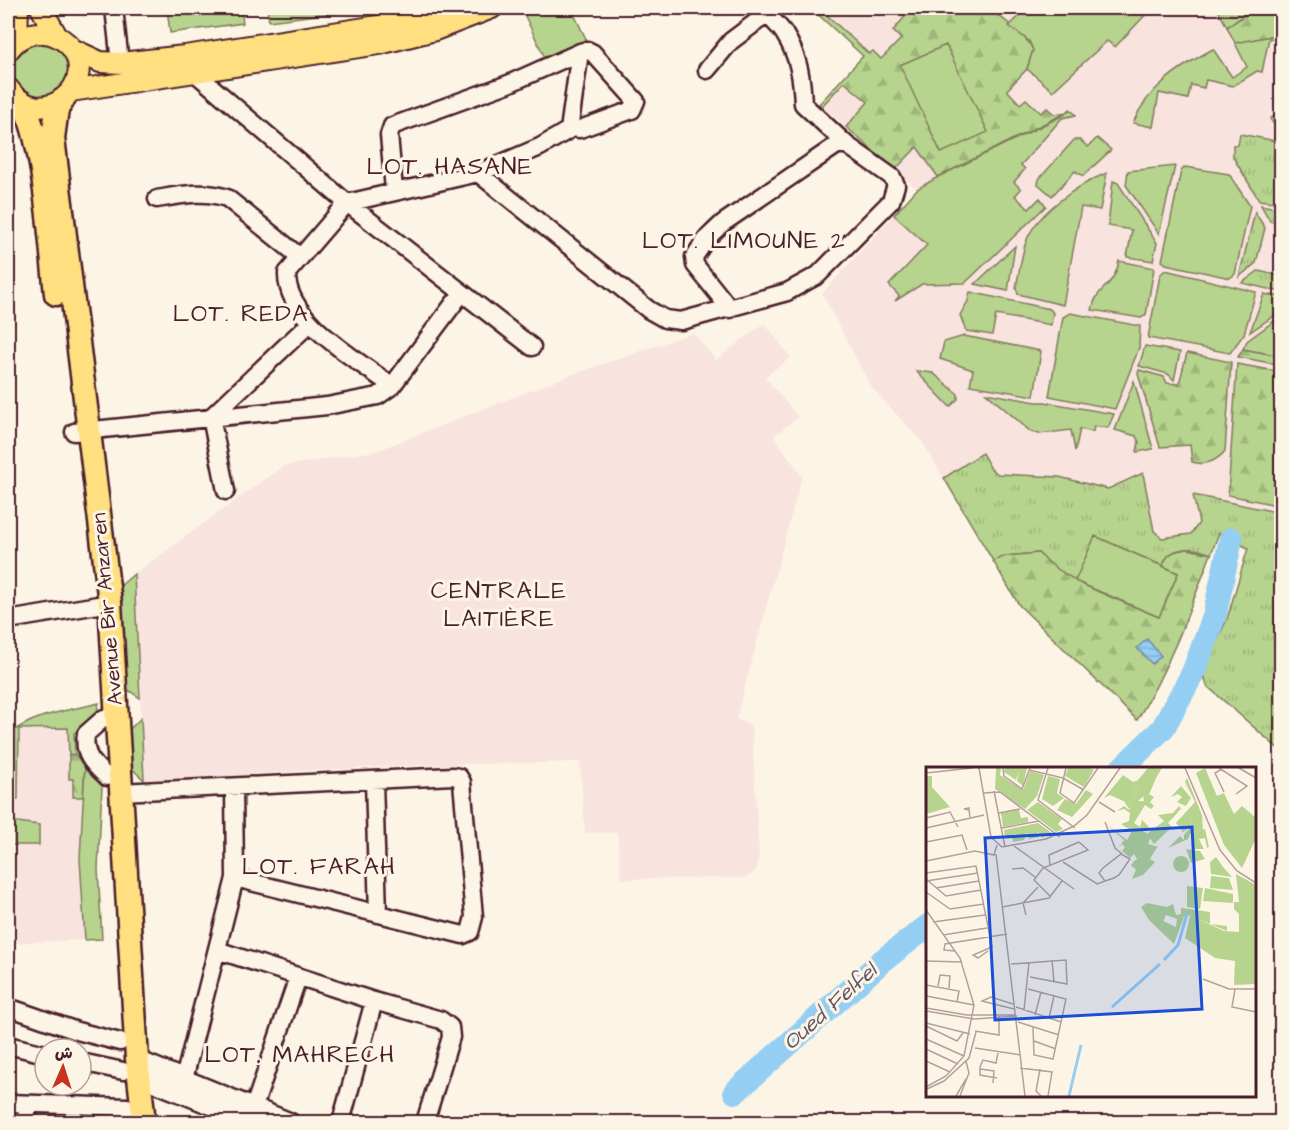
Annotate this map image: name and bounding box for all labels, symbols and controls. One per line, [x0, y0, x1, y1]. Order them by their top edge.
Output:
district label: LOT. HASANE [366, 150, 534, 184]
district label: LOT. LIMOUNE 2 [642, 224, 846, 258]
district label: LOT. REDA [173, 297, 309, 331]
street label: Avenue Bir Anzaren [84, 511, 130, 707]
district label: CENTRALE LAITIÈRE [431, 574, 567, 636]
inset map [926, 767, 1256, 1097]
district label: LOT. FARAH [242, 850, 396, 884]
water label: Oued Felfel [776, 955, 886, 1058]
north arrow [33, 1037, 93, 1097]
district label: LOT. MAHRECH [204, 1038, 396, 1072]
text: ش [54, 1042, 73, 1064]

